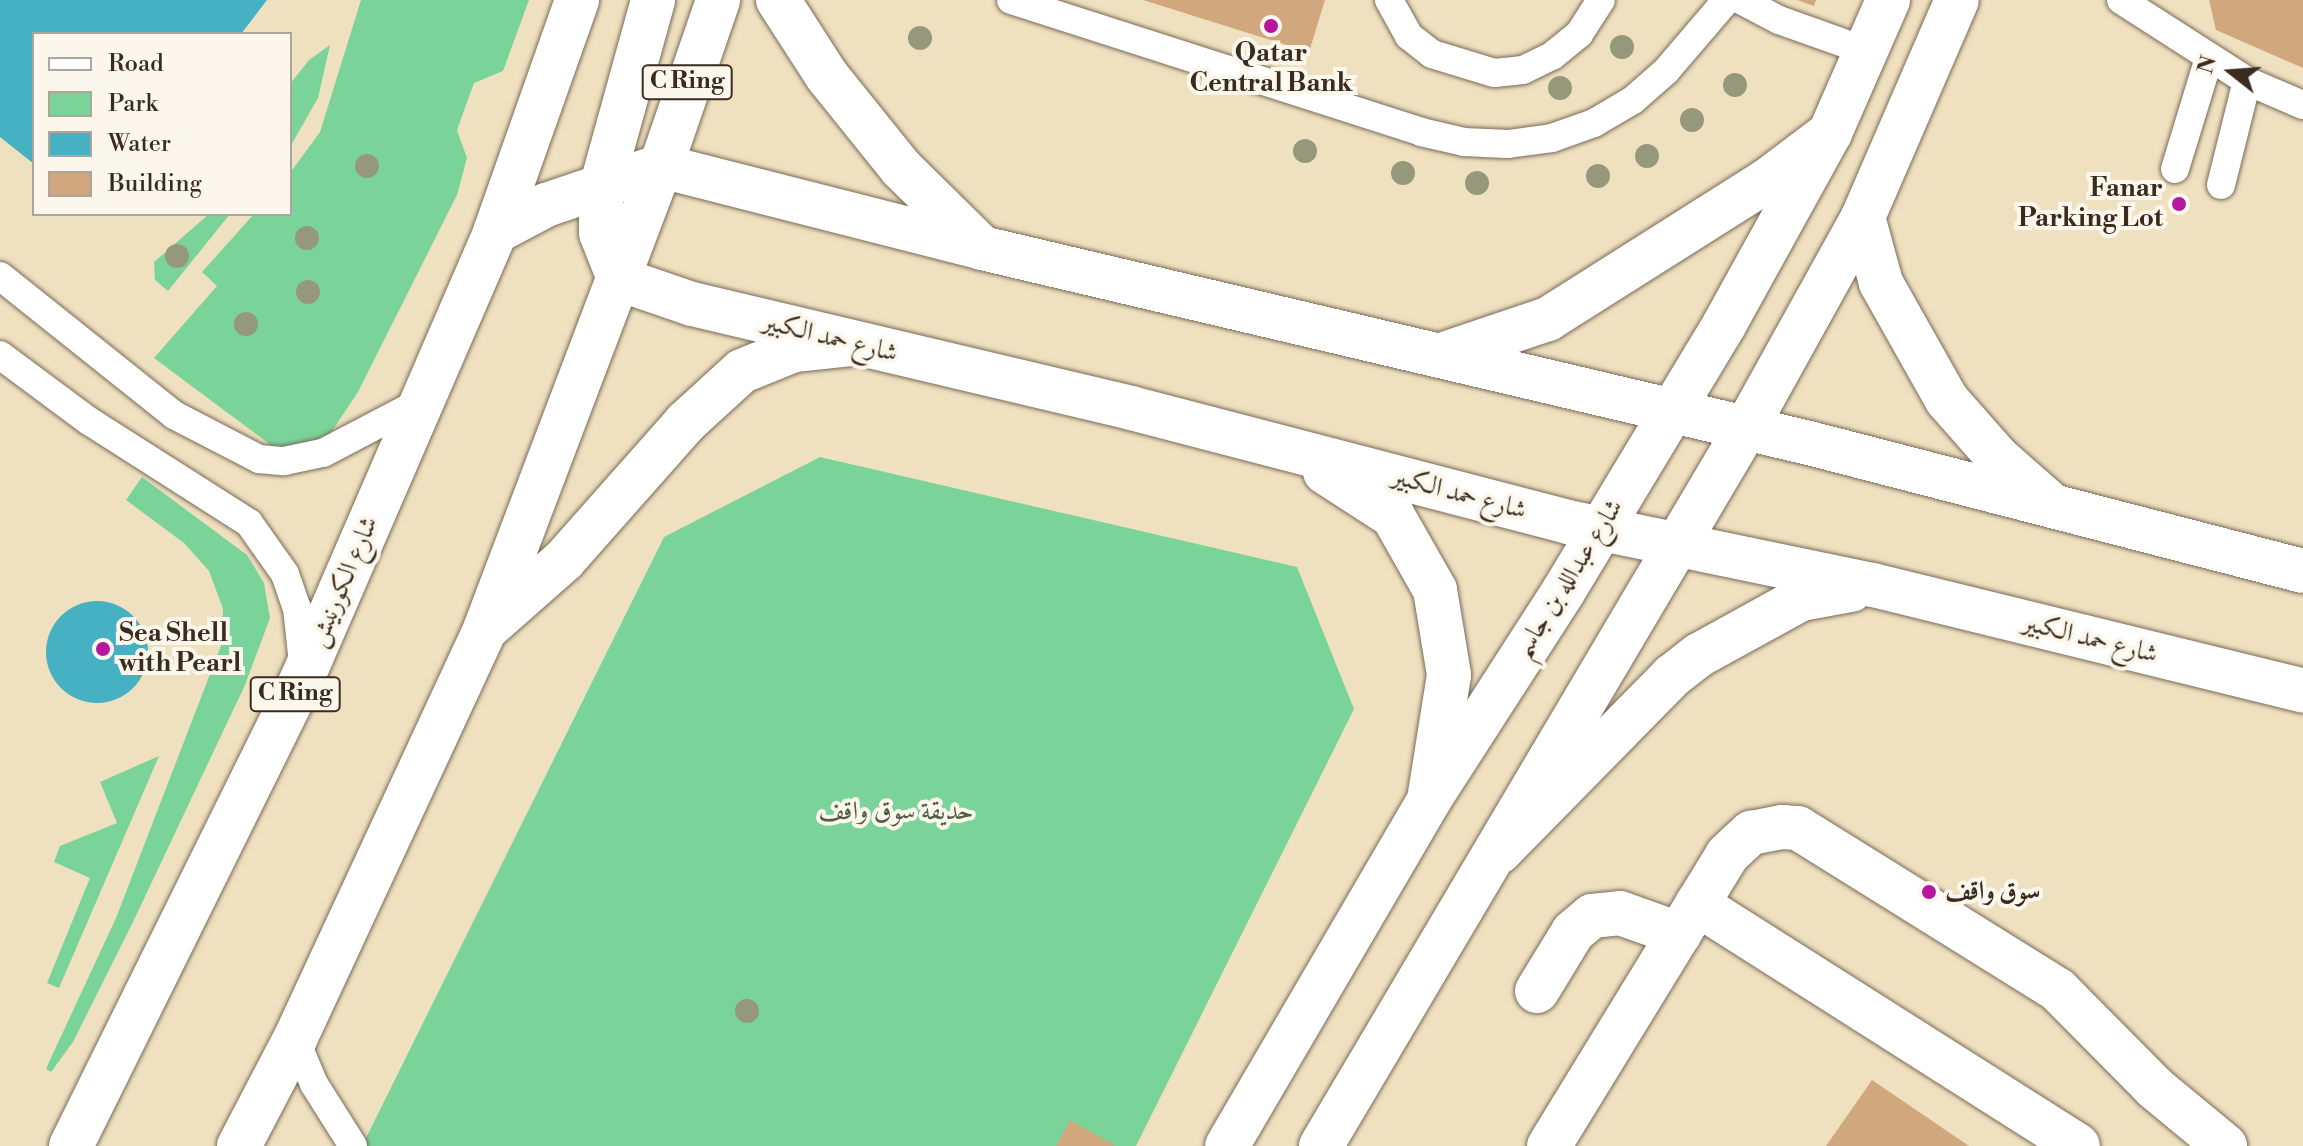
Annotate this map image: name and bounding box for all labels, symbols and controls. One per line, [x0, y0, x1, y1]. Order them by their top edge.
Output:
marker: Qatar Central Bank [1262, 17, 1280, 35]
legend [32, 32, 292, 216]
north arrow [2191, 32, 2271, 112]
place label: Qatar Central Bank [1190, 38, 1352, 100]
text: Road [108, 49, 164, 79]
text: N [2192, 53, 2223, 77]
road number: C Ring [641, 62, 733, 102]
text: Park [108, 89, 158, 119]
text: Water [108, 129, 171, 159]
text: Building [108, 169, 202, 199]
place label: Fanar Parking Lot [2018, 173, 2163, 234]
marker: Fanar Parking Lot [2170, 195, 2188, 213]
street label: شارع حمد الكبير [759, 306, 901, 370]
street label: شارع حمد الكبير [1388, 461, 1530, 527]
street label: شارع عبدالله بن جاسم [1508, 494, 1630, 664]
street label: شارع الكورنيش [302, 512, 386, 652]
street label: شارع حمد الكبير [2019, 607, 2161, 671]
place label: Sea Shell with Pearl [119, 618, 241, 680]
marker: Sea Shell with Pearl [94, 640, 112, 658]
road number: C Ring [249, 674, 341, 714]
park label: حديقة سوق واقف [819, 796, 973, 828]
place label: سوق واقف [1945, 876, 2041, 908]
marker: سوق واقف [1920, 883, 1938, 901]

